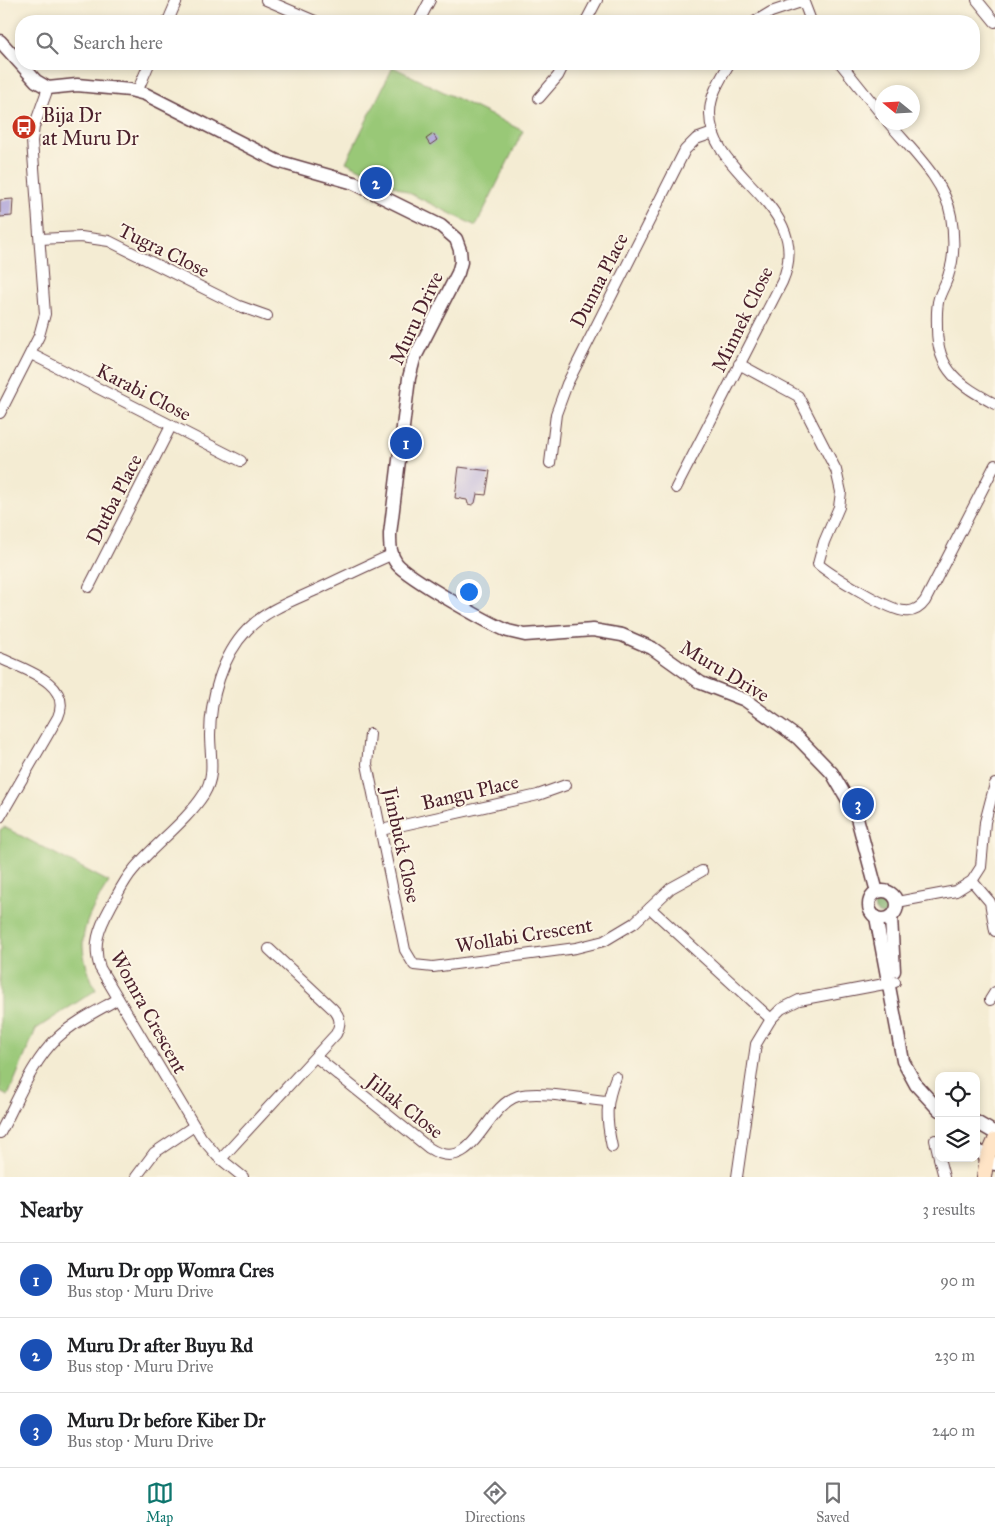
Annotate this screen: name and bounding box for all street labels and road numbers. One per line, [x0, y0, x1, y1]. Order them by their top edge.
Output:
street label: Tugra Close [114, 218, 214, 283]
street label: Dunna Place [565, 229, 633, 331]
street label: Minnek Close [706, 262, 778, 376]
street label: Muru Drive [384, 268, 448, 368]
street label: Karabi Close [93, 358, 195, 426]
street label: Dutba Place [81, 450, 147, 548]
street label: Muru Drive [676, 635, 774, 707]
street label: Bangu Place [419, 769, 521, 816]
street label: Jimbuck Close [377, 783, 426, 905]
street label: Wollabi Crescent [454, 912, 594, 958]
street label: Womra Crescent [105, 946, 193, 1078]
street label: Jillak Close [359, 1067, 448, 1144]

